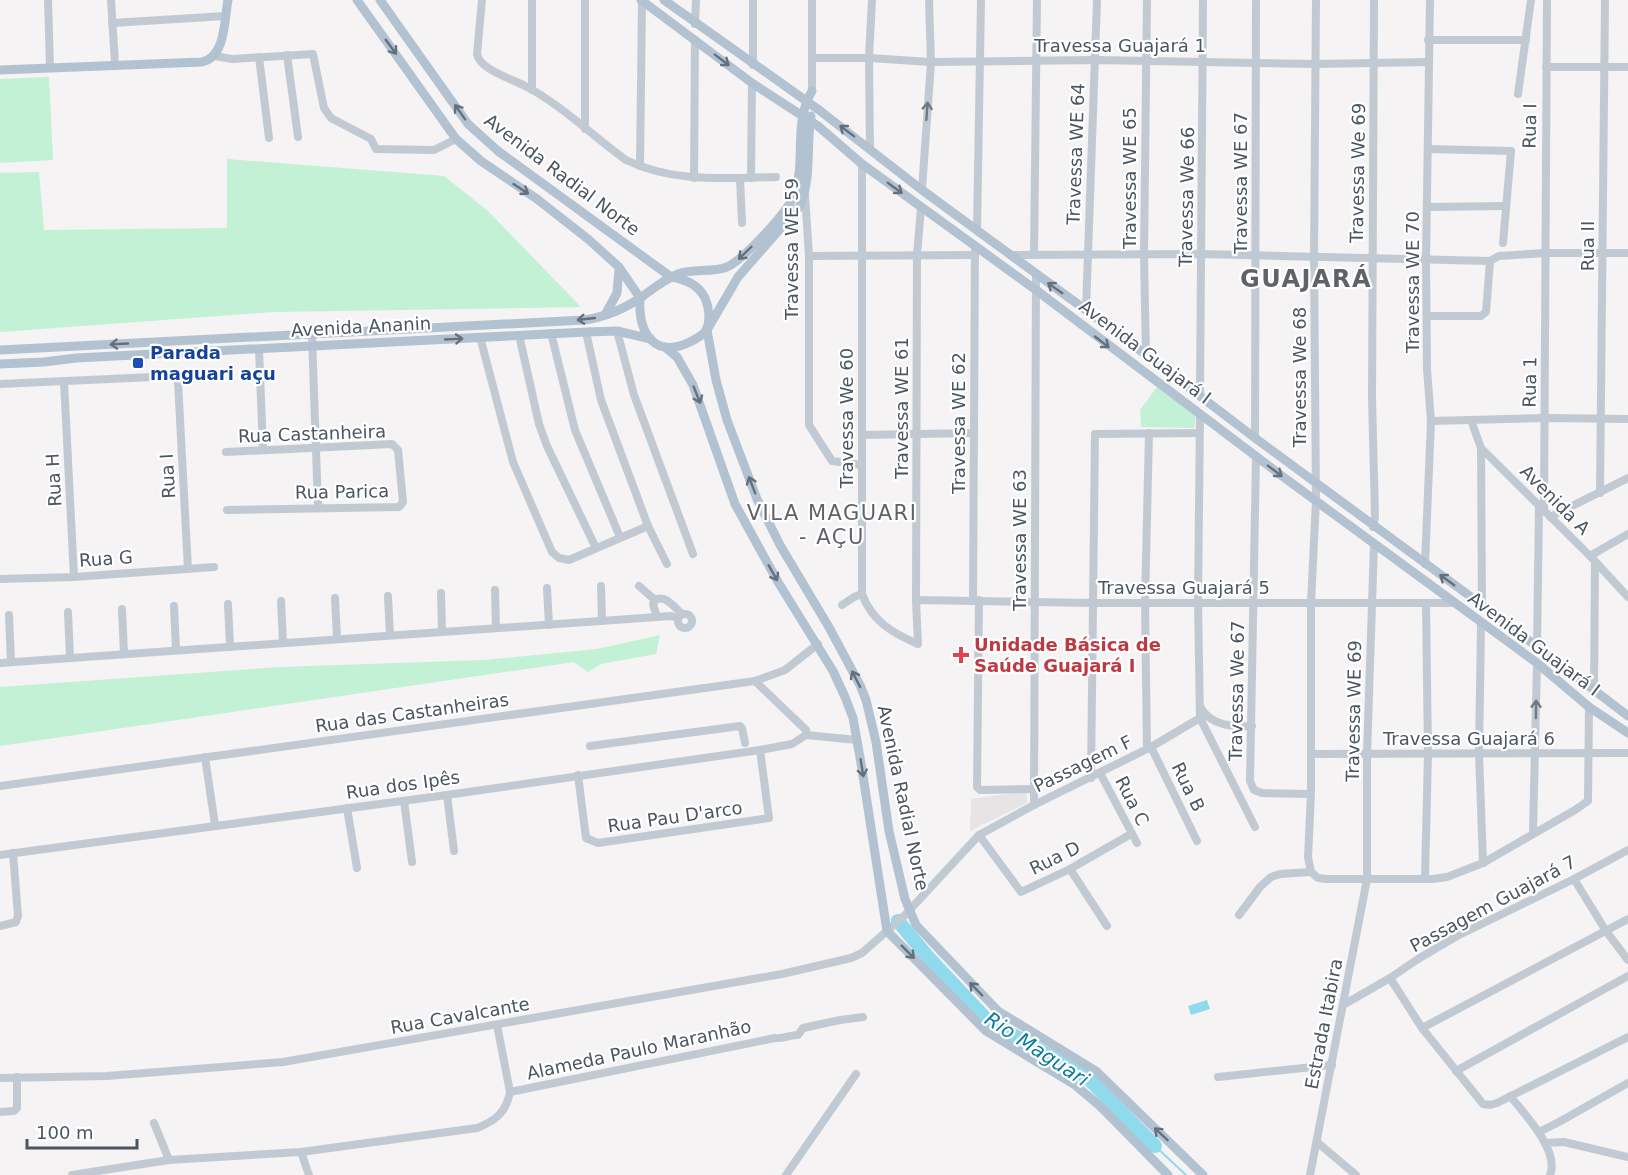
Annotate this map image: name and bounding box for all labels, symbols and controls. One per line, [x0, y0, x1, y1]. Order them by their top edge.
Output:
street label: Travessa Guajará 1 [1033, 35, 1206, 56]
one-way arrow [385, 39, 397, 55]
one-way arrow [713, 54, 729, 66]
street label: Travessa WE 64 [1062, 83, 1088, 226]
one-way arrow [922, 101, 933, 121]
street label: Travessa We 69 [1346, 103, 1369, 244]
street label: Rua I [1519, 103, 1540, 149]
one-way arrow [454, 105, 466, 121]
street label: Travessa WE 65 [1119, 107, 1140, 250]
street label: Avenida Radial Norte [481, 109, 644, 240]
street label: Travessa WE 67 [1230, 112, 1251, 255]
one-way arrow [839, 125, 855, 138]
street label: Travessa We 66 [1175, 127, 1198, 268]
street label: Travessa WE 59 [781, 178, 802, 321]
one-way arrow [887, 182, 903, 194]
one-way arrow [512, 184, 529, 196]
street label: Travessa WE 70 [1402, 211, 1423, 354]
street label: Rua II [1577, 221, 1598, 271]
one-way arrow [737, 246, 752, 261]
district label: GUAJARÁ [1240, 264, 1372, 293]
one-way arrow [1047, 282, 1064, 294]
street label: Avenida Guajará I [1075, 295, 1215, 408]
street label: Travessa We 68 [1289, 307, 1310, 448]
street label: Avenida Ananin [290, 312, 432, 341]
one-way arrow [576, 314, 596, 325]
one-way arrow [444, 333, 464, 344]
one-way arrow [1094, 336, 1110, 348]
street label: Travessa WE 61 [891, 337, 912, 480]
one-way arrow [109, 338, 129, 349]
place label: Parada maguari açu [150, 342, 276, 384]
street label: Travessa We 60 [836, 348, 857, 489]
street label: Travessa WE 62 [948, 352, 969, 495]
marker: Parada maguari açu [131, 356, 145, 370]
street label: Rua 1 [1519, 356, 1540, 408]
one-way arrow [692, 385, 703, 404]
street label: Rua Castanheira [238, 420, 386, 447]
street label: Rua H [42, 453, 65, 507]
street label: Rua I [156, 453, 179, 499]
street label: Avenida A [1516, 460, 1595, 539]
one-way arrow [1267, 465, 1283, 478]
street label: Travessa WE 63 [1009, 469, 1030, 612]
one-way arrow [745, 477, 756, 495]
street label: Rua Parica [295, 480, 389, 503]
district label: VILA MAGUARI - AÇU [747, 501, 917, 549]
street label: Rua G [78, 546, 134, 571]
one-way arrow [768, 565, 780, 582]
one-way arrow [1440, 574, 1456, 586]
street label: Travessa Guajará 5 [1097, 577, 1270, 598]
street label: Avenida Guajará I [1464, 587, 1604, 700]
street label: Travessa We 67 [1225, 621, 1248, 762]
place label: Unidade Básica de Saúde Guajará I [974, 634, 1161, 676]
street label: Travessa WE 69 [1342, 640, 1365, 783]
marker: Unidade Básica de Saúde Guajará I [952, 646, 970, 664]
one-way arrow [850, 670, 861, 688]
street label: Rua das Castanheiras [314, 689, 510, 736]
one-way arrow [1530, 699, 1542, 719]
street label: Avenida Radial Norte [874, 703, 933, 892]
street label: Travessa Guajará 6 [1382, 728, 1555, 749]
street label: Passagem F [1030, 731, 1135, 796]
one-way arrow [856, 757, 867, 777]
street label: Rua B [1168, 759, 1209, 815]
street label: Rua dos Ipês [345, 766, 461, 803]
street label: Rua C [1111, 773, 1154, 829]
street label: Rua Pau D'arco [606, 797, 744, 836]
street label: Rua D [1026, 836, 1084, 879]
street label: Passagem Guajará 7 [1406, 851, 1579, 956]
one-way arrow [900, 945, 915, 959]
street label: Estrada Itabira [1301, 957, 1346, 1091]
one-way arrow [969, 981, 983, 996]
street label: Rua Cavalcante [389, 993, 531, 1038]
water label: Rio Maguari [981, 1007, 1094, 1092]
street label: Alameda Paulo Maranhão [525, 1015, 753, 1084]
scale bar [27, 1112, 136, 1150]
text: 100 m [36, 1122, 94, 1143]
one-way arrow [1154, 1127, 1169, 1141]

